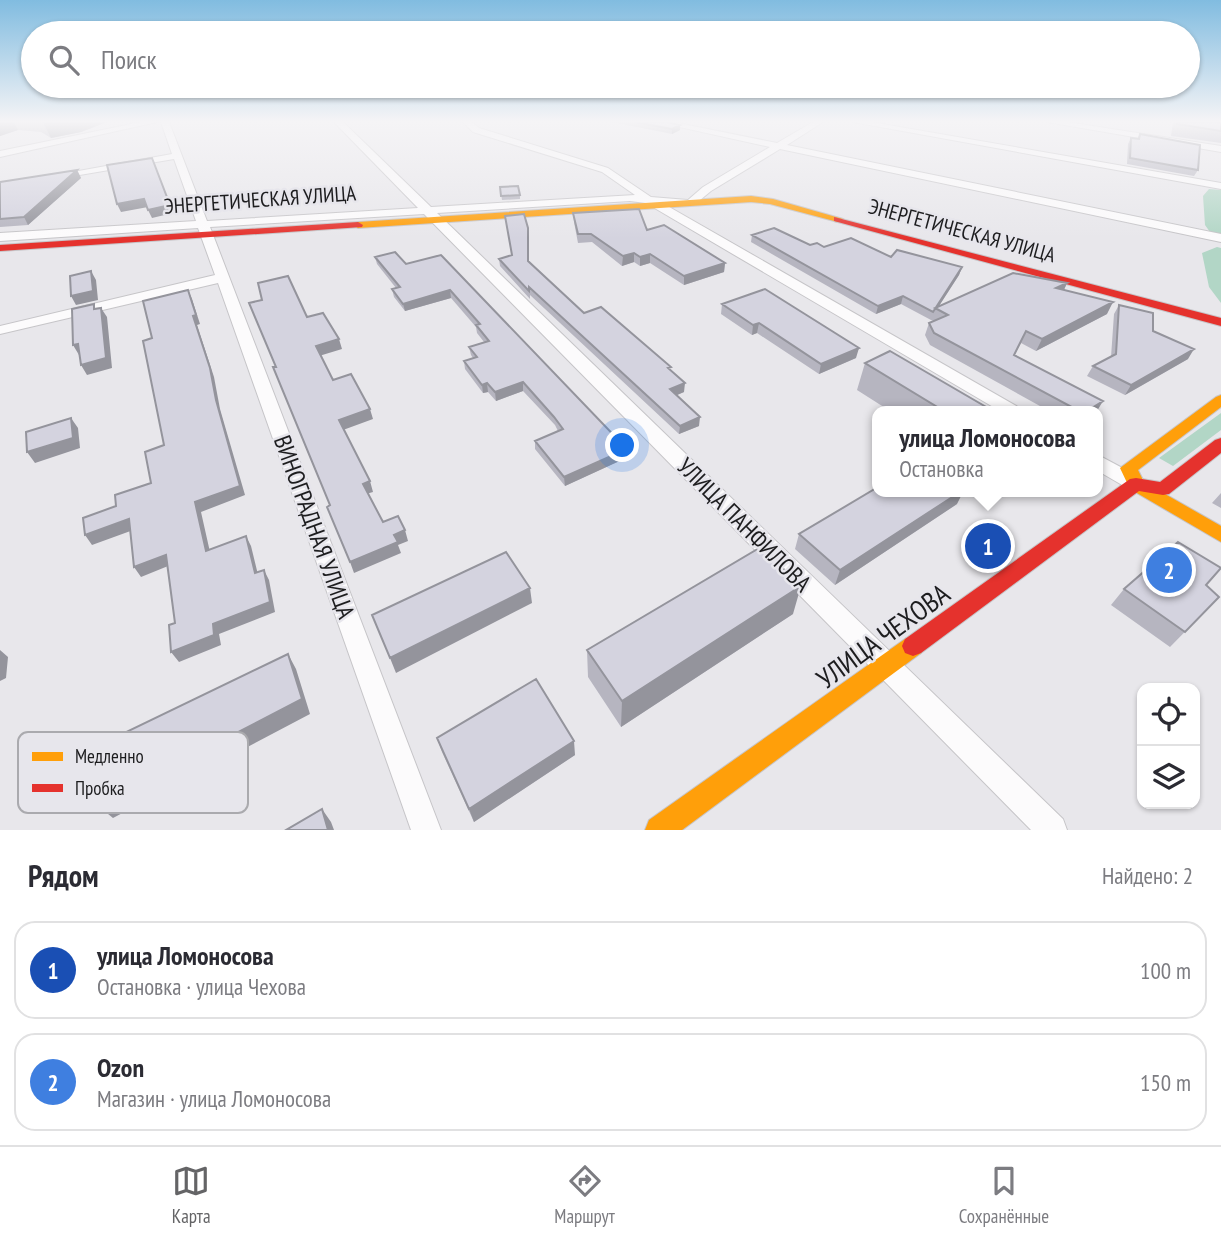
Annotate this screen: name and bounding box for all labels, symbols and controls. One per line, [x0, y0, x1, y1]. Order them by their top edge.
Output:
search box [21, 21, 1200, 98]
icon: search [45, 41, 83, 79]
text: Поиск [101, 43, 157, 76]
street label: ЭНЕРГЕТИЧЕСКАЯ УЛИЦА [163, 179, 357, 220]
street label: ЭНЕРГЕТИЧЕСКАЯ УЛИЦА [866, 193, 1059, 268]
popup [872, 406, 1103, 497]
text: улица Ломоносова [899, 421, 1076, 454]
your location [605, 428, 639, 462]
street label: ВИНОГРАДНАЯ УЛИЦА [267, 431, 362, 623]
street label: УЛИЦА ПАНФИЛОВА [671, 451, 819, 599]
text: Остановка [899, 454, 984, 483]
pin: 1 [965, 520, 1011, 572]
pin: 2 [1146, 544, 1192, 596]
street label: УЛИЦА ЧЕХОВА [809, 574, 957, 696]
map controls [1137, 683, 1200, 809]
button: locate [1137, 683, 1200, 746]
legend [18, 732, 248, 813]
text: Медленно [75, 744, 144, 768]
button: layers [1137, 746, 1200, 809]
text: Пробка [75, 776, 125, 800]
text: Рядом [28, 856, 99, 895]
text: Найдено: 2 [1102, 861, 1193, 890]
text: улица Ломоносова [97, 939, 274, 972]
text: 1 [48, 956, 59, 985]
text: 100 m [1140, 956, 1191, 985]
text: Остановка · улица Чехова [97, 972, 306, 1001]
text: Ozon [97, 1051, 144, 1084]
text: 2 [48, 1068, 59, 1097]
text: 150 m [1140, 1068, 1191, 1097]
text: Магазин · улица Ломоносова [97, 1084, 331, 1113]
tab: Карта [172, 1162, 211, 1228]
tab: Маршрут [554, 1162, 615, 1228]
tab: Сохранённые [959, 1162, 1049, 1228]

